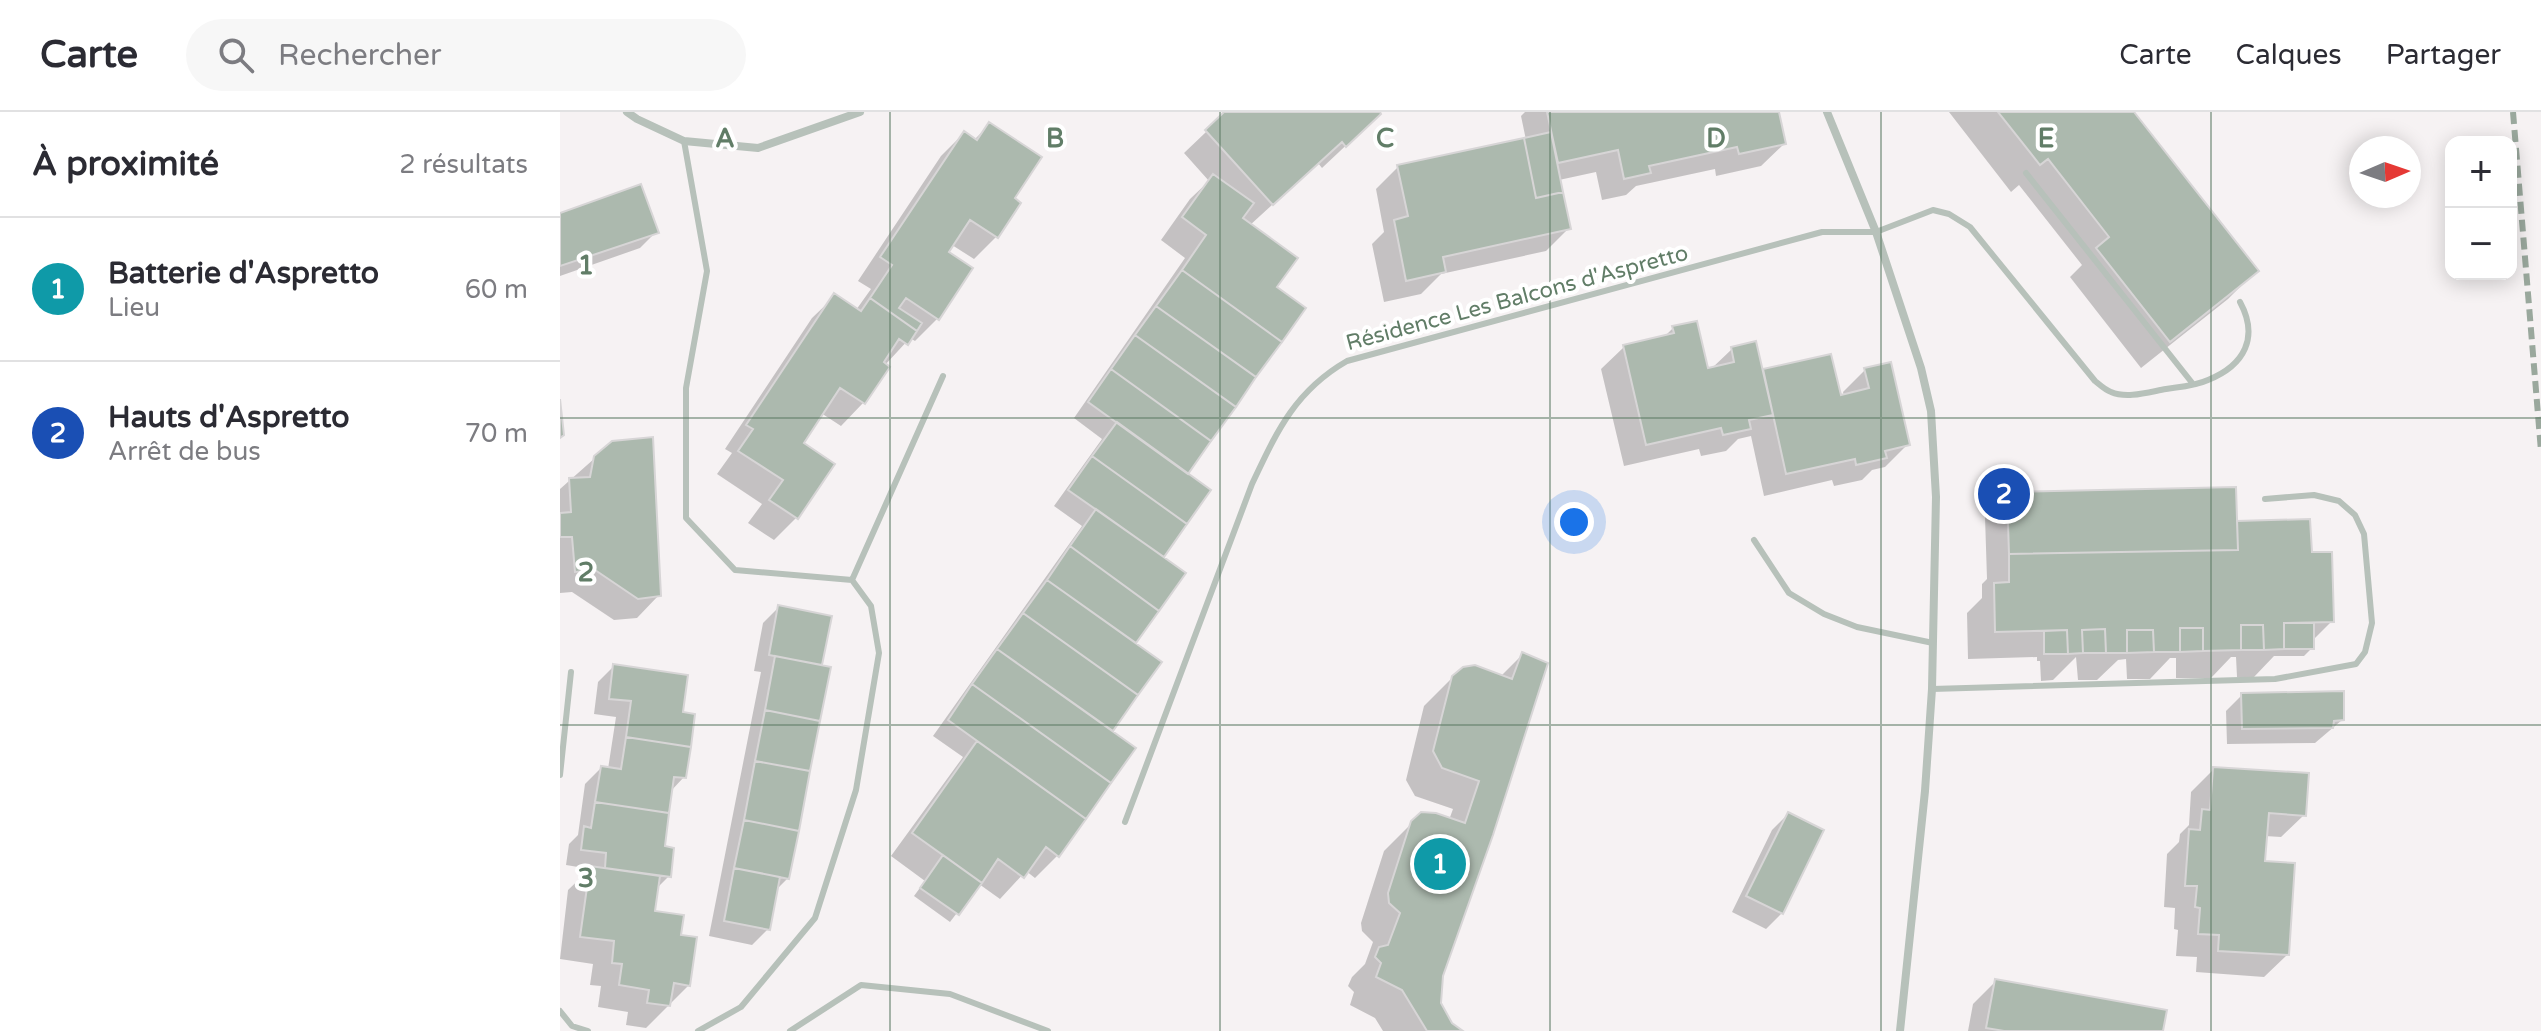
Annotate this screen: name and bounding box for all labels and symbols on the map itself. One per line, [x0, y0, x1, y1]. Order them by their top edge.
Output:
text: A [715, 123, 735, 154]
text: B [1046, 123, 1064, 154]
text: C [1376, 123, 1394, 154]
text: D [1706, 123, 1726, 154]
text: E [2038, 123, 2054, 154]
north arrow [2349, 136, 2421, 208]
street label: Résidence Les Balcons d'Aspretto [1343, 240, 1691, 356]
text: 1 [578, 250, 594, 281]
pin: 2 [1978, 464, 2030, 524]
your location [1554, 502, 1594, 542]
text: 2 [578, 557, 594, 588]
pin: 1 [1414, 834, 1466, 894]
text: 3 [578, 863, 594, 894]

